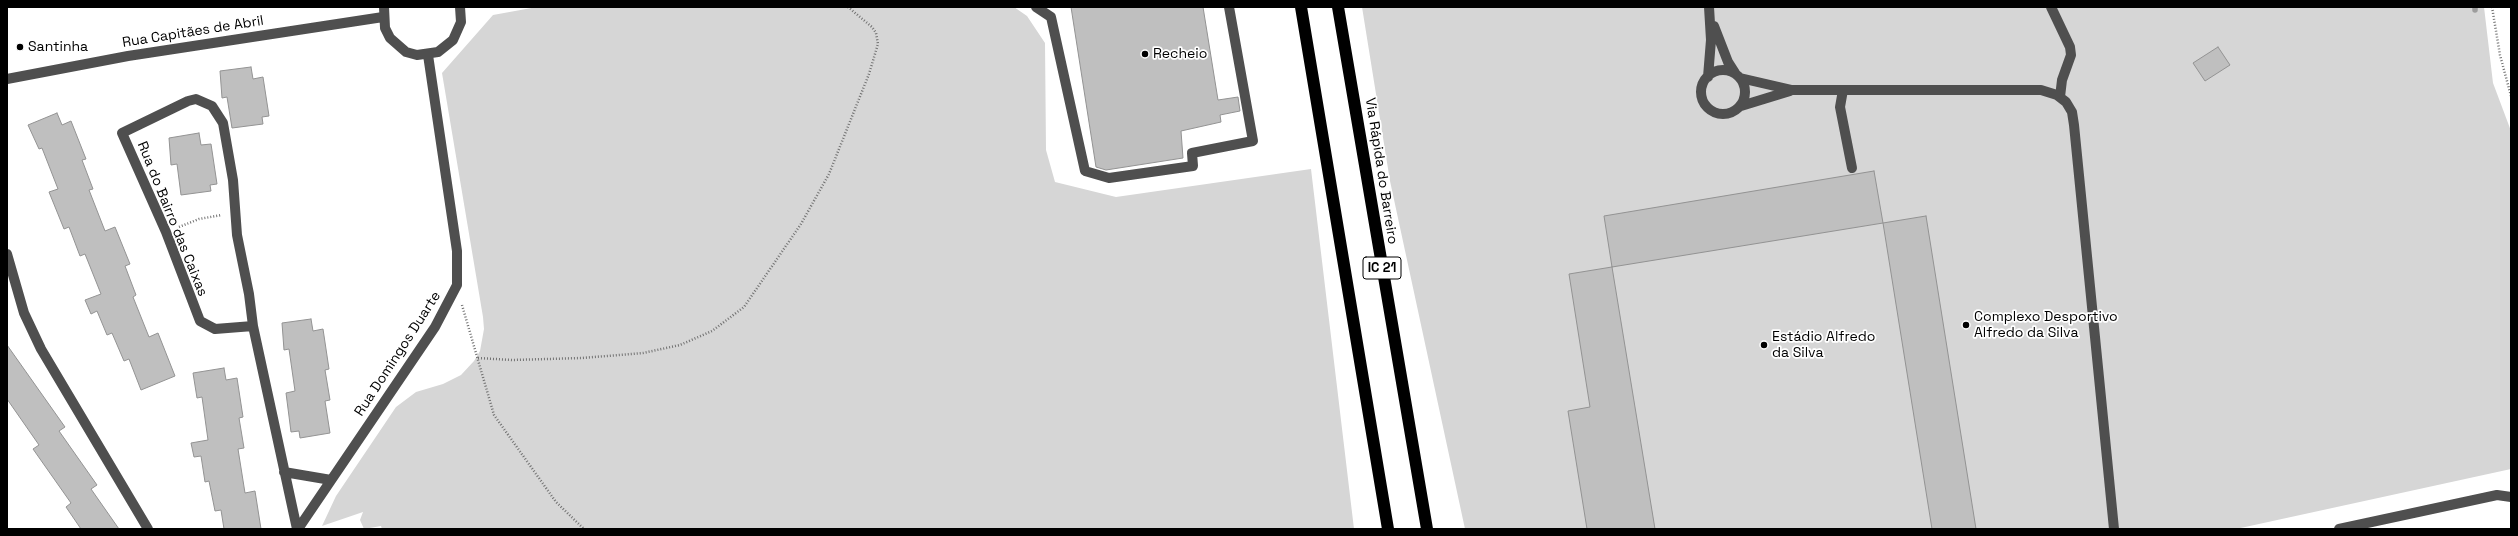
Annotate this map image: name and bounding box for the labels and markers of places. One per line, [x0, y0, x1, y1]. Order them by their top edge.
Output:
place label: Santinha [28, 39, 88, 55]
marker: Santinha [15, 42, 25, 52]
place label: Recheio [1153, 46, 1207, 62]
marker: Recheio [1140, 49, 1150, 59]
place label: Complexo Desportivo Alfredo da Silva [1974, 309, 2118, 342]
marker: Complexo Desportivo Alfredo da Silva [1961, 320, 1971, 330]
place label: Estádio Alfredo da Silva [1772, 329, 1875, 362]
marker: Estádio Alfredo da Silva [1759, 340, 1769, 350]

